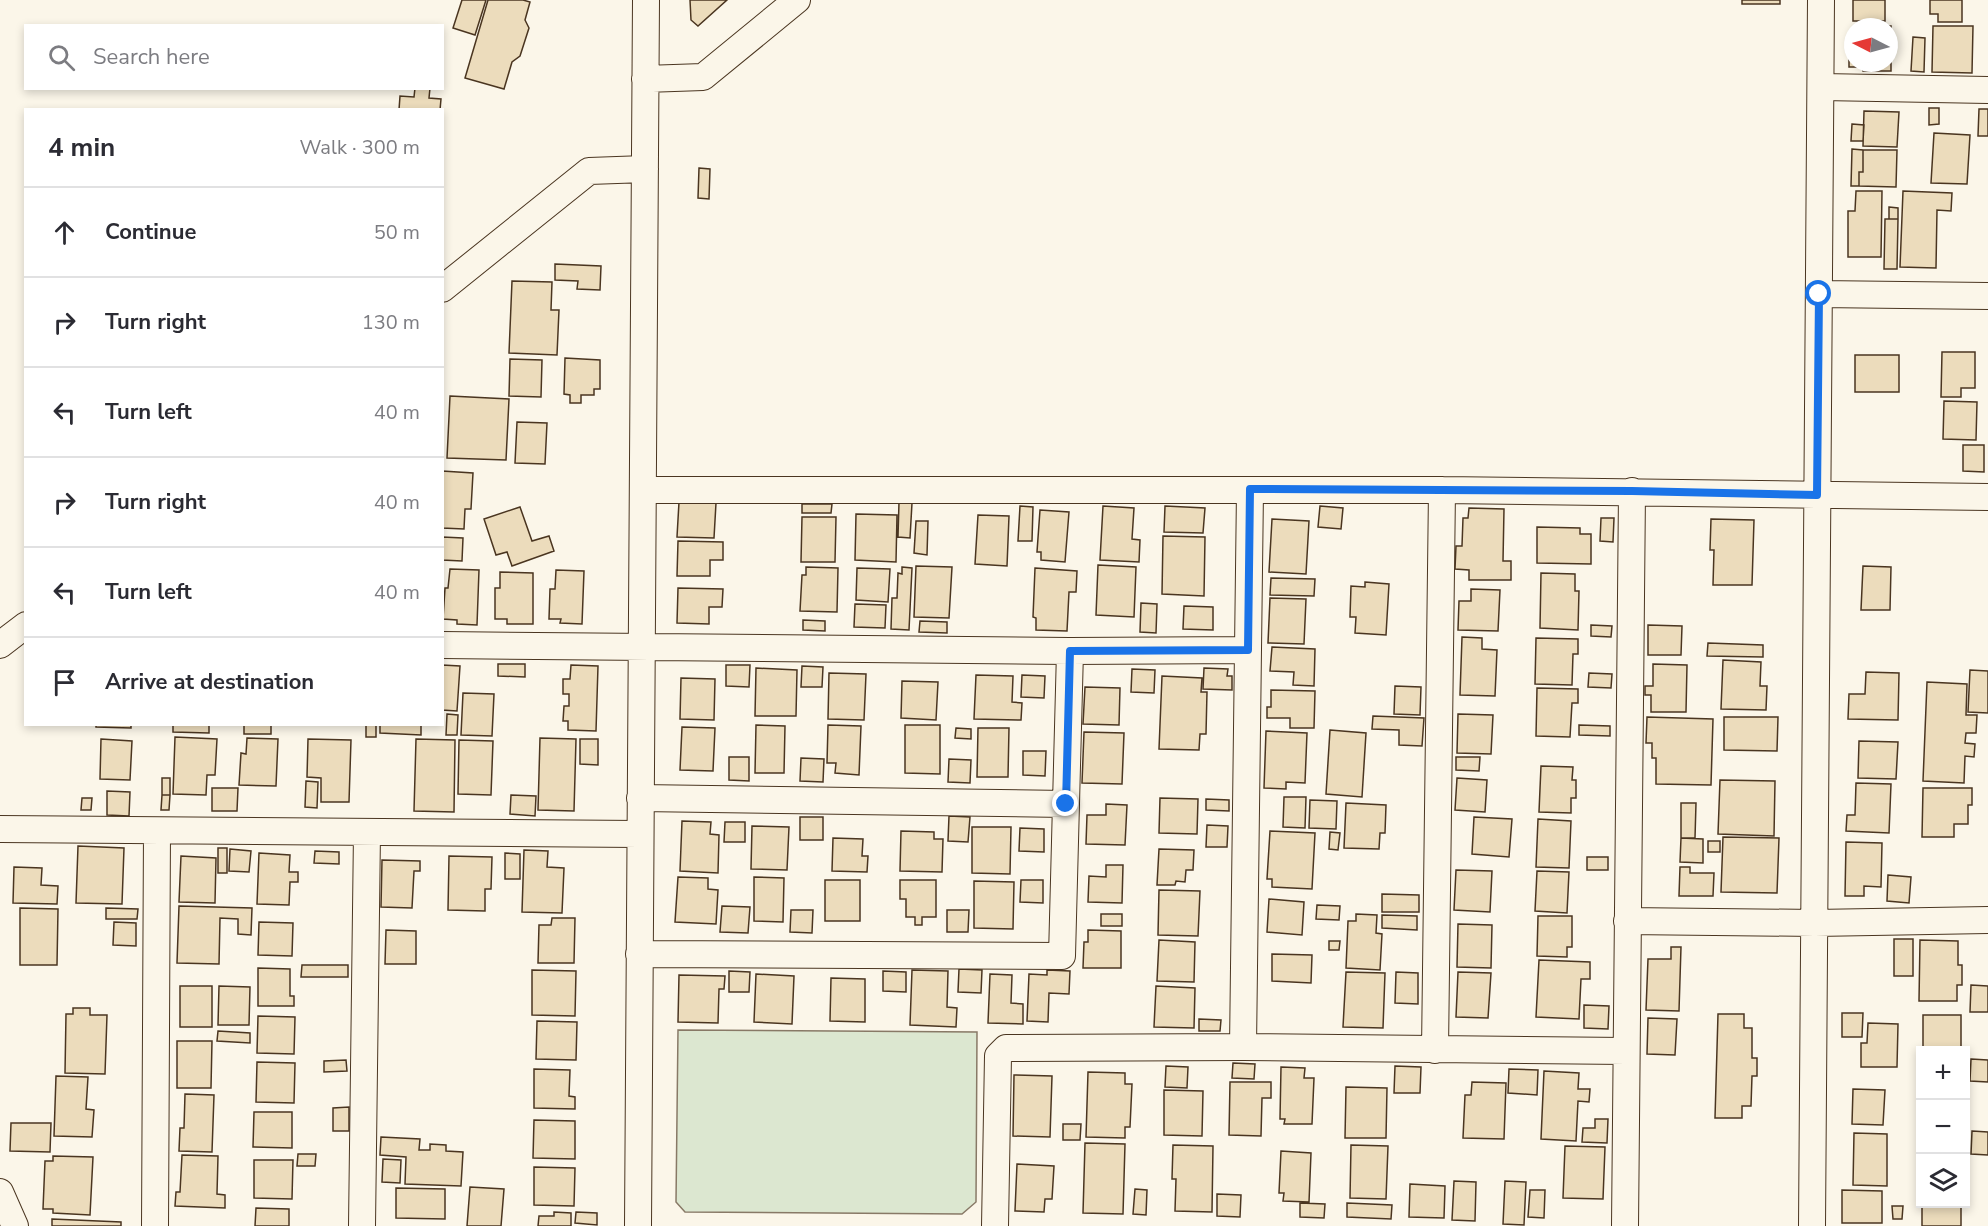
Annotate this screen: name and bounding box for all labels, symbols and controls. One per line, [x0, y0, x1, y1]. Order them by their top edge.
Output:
north arrow [1844, 18, 1898, 72]
search box [24, 24, 444, 90]
icon: search [45, 41, 78, 74]
text: Search here [93, 42, 210, 72]
text: 4 min [48, 130, 115, 165]
text: Walk · 300 m [300, 134, 420, 161]
icon: ahead [48, 216, 81, 249]
text: Continue [105, 217, 196, 247]
text: 50 m [374, 219, 420, 246]
route start [1805, 280, 1831, 306]
icon: right [48, 306, 81, 339]
text: Turn right [105, 307, 206, 337]
text: 130 m [362, 309, 420, 336]
icon: left [48, 396, 81, 429]
text: Turn left [105, 397, 192, 427]
text: 40 m [374, 399, 420, 426]
icon: right [48, 486, 81, 519]
text: Turn right [105, 487, 206, 517]
text: 40 m [374, 489, 420, 516]
icon: left [48, 576, 81, 609]
text: Turn left [105, 577, 192, 607]
text: 40 m [374, 579, 420, 606]
icon: arrive [48, 666, 81, 699]
text: Arrive at destination [105, 667, 314, 697]
route end [1052, 790, 1078, 816]
map controls [1916, 1046, 1970, 1208]
button: + [1916, 1046, 1970, 1100]
button: − [1916, 1100, 1970, 1154]
button: layers [1916, 1154, 1970, 1208]

